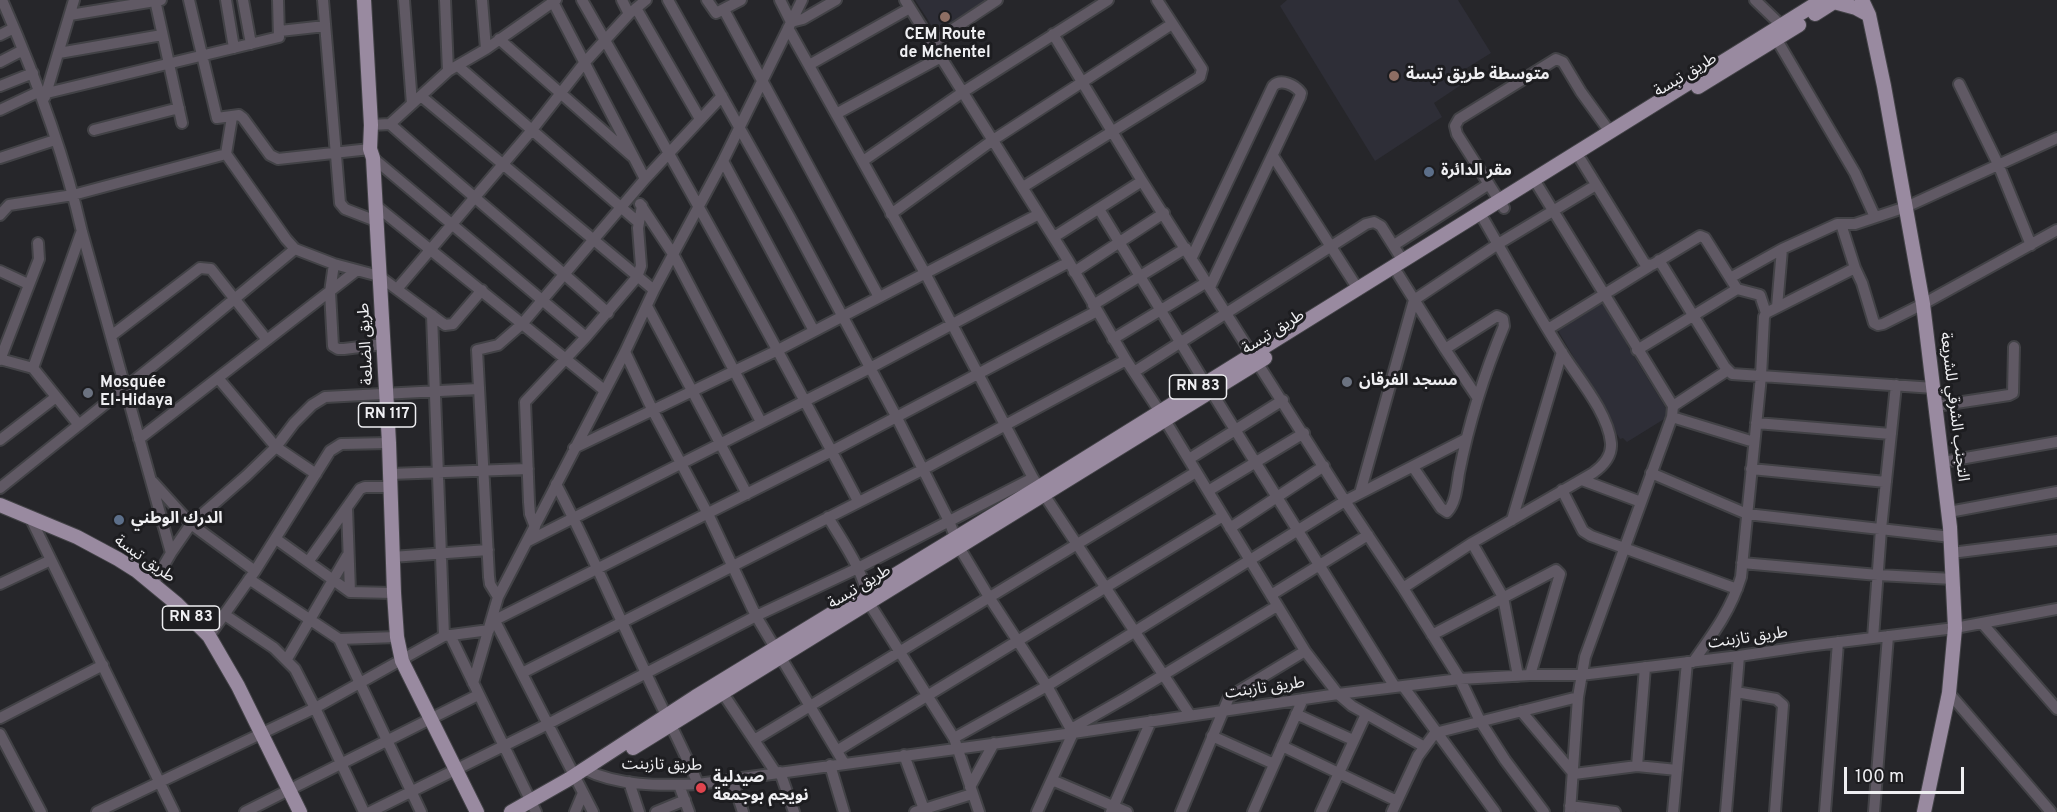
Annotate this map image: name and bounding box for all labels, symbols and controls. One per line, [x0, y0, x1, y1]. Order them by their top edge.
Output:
marker: CEM Route de Mchentel [938, 10, 952, 24]
place label: CEM Route de Mchentel [899, 26, 991, 64]
street label: طريق تبسة [1651, 50, 1721, 102]
place label: متوسطة طريق تبسة [1406, 66, 1550, 86]
marker: متوسطة طريق تبسة [1387, 69, 1401, 83]
place label: مقر الدائرة [1441, 162, 1512, 182]
marker: مقر الدائرة [1422, 165, 1436, 179]
street label: طريق الضلعة [355, 302, 379, 386]
street label: طريق تبسة [1239, 306, 1309, 360]
street label: التجنب الشرقي للشريعة [1934, 331, 1972, 483]
place label: مسجد الفرقان [1359, 372, 1458, 392]
place label: Mosquée El-Hidaya [100, 374, 173, 412]
road number: RN 83 [1170, 375, 1226, 399]
marker: مسجد الفرقان [1340, 375, 1354, 389]
marker: Mosquée El-Hidaya [81, 386, 95, 400]
road number: RN 117 [358, 403, 416, 427]
place label: الدرك الوطني [131, 510, 223, 530]
marker: الدرك الوطني [112, 513, 126, 527]
street label: طريق تبسة [110, 532, 178, 588]
street label: طريق تبسة [825, 562, 895, 614]
road number: RN 83 [162, 606, 219, 630]
street label: طريق تازبنت [1707, 624, 1789, 654]
street label: طريق تازبنت [1224, 674, 1306, 704]
scale bar [1847, 755, 1967, 793]
street label: طريق تازبنت [622, 756, 702, 776]
text: 100 m [1855, 766, 1904, 789]
place label: صيدلية نويجم بوجمعة [713, 769, 808, 807]
marker: صيدلية نويجم بوجمعة [694, 781, 708, 795]

